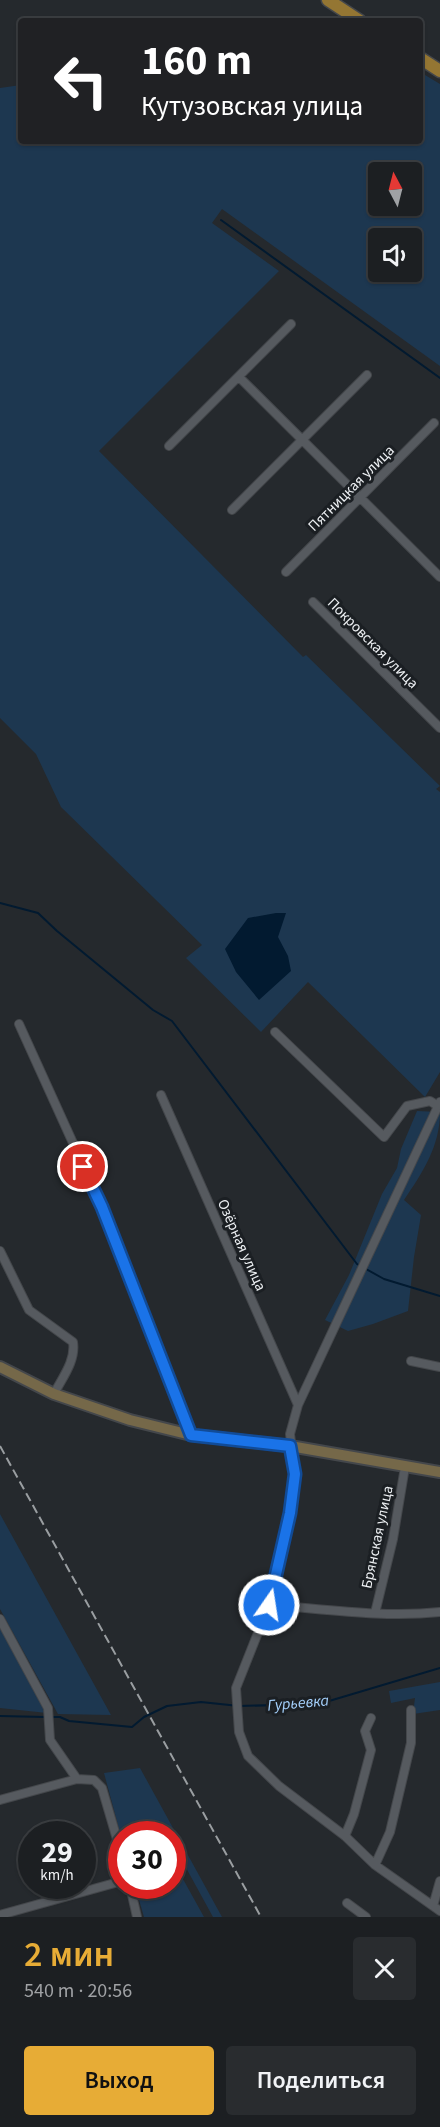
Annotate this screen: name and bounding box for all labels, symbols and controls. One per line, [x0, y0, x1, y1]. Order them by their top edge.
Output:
text: 160 m [141, 31, 252, 91]
icon: left [42, 42, 120, 120]
text: Кутузовская улица [141, 87, 363, 126]
north arrow [368, 162, 422, 216]
map controls [368, 162, 422, 282]
button: sound [368, 228, 422, 282]
street label: Пятницкая улица [303, 440, 399, 536]
street label: Покровская улица [322, 593, 423, 694]
pin [57, 1141, 108, 1192]
icon: arrive [66, 1150, 99, 1183]
street label: Озёрная улица [212, 1196, 271, 1294]
street label: Брянская улица [356, 1484, 399, 1591]
position arrow [237, 1573, 301, 1637]
water label: Гурьевка [266, 1689, 330, 1717]
speed limit sign: 30 [108, 1821, 186, 1899]
text: 29 [41, 1831, 73, 1874]
text: km/h [40, 1865, 74, 1886]
text: 2 мин [24, 1929, 114, 1980]
button: close [353, 1937, 416, 2000]
text: 540 m · 20:56 [24, 1977, 132, 2005]
button: Выход [24, 2046, 214, 2115]
button: Поделиться [226, 2046, 416, 2115]

